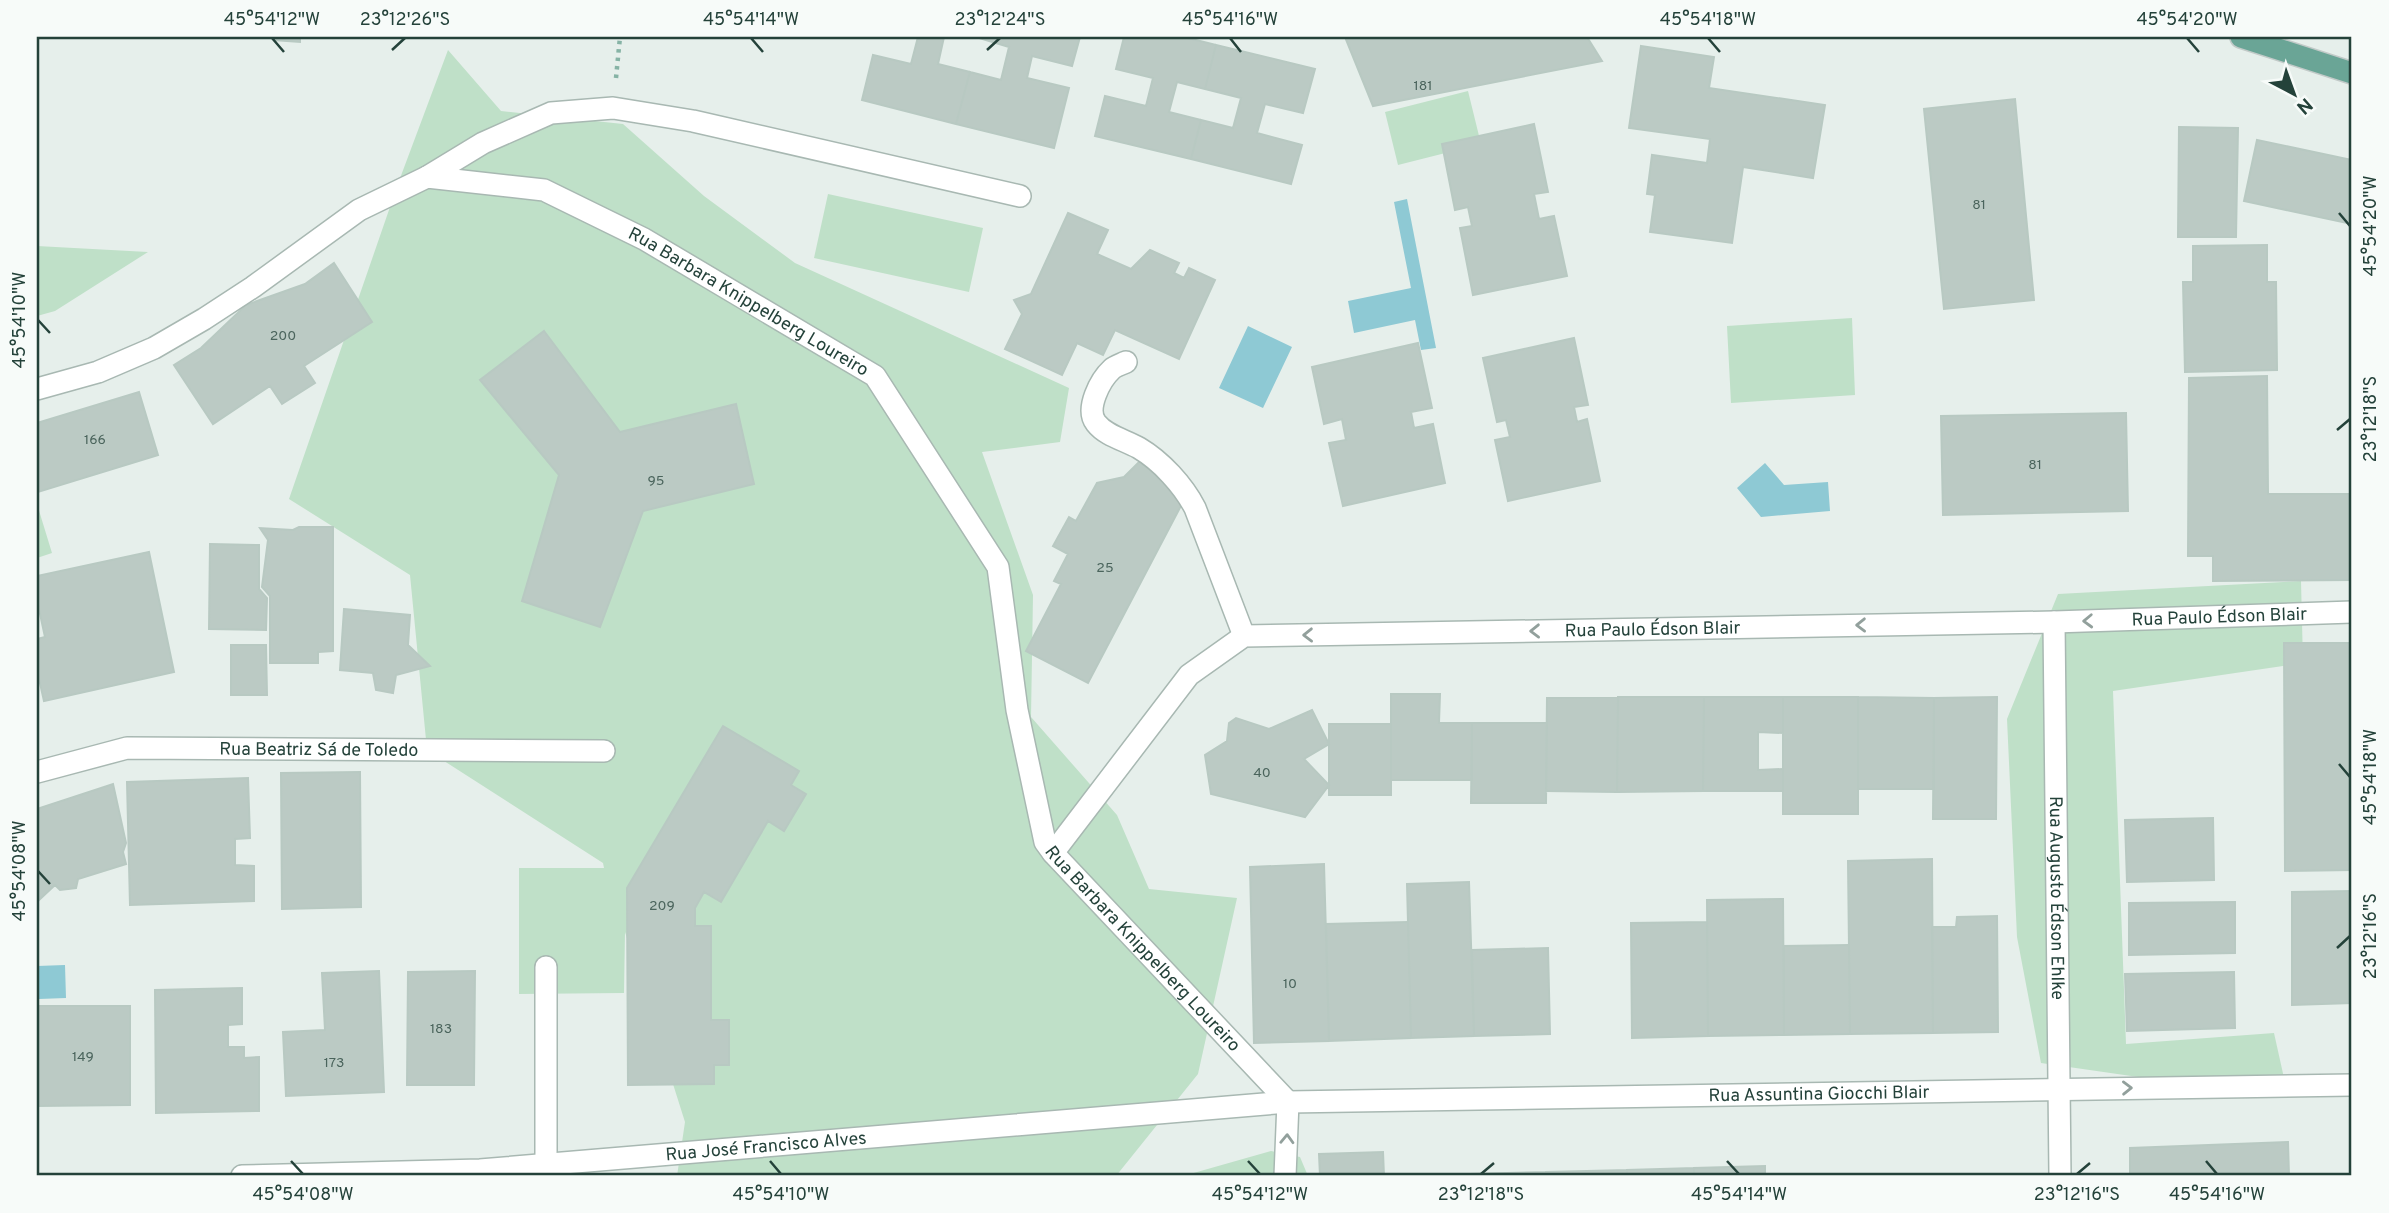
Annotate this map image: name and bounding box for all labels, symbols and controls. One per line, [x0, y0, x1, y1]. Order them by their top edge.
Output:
text: 45°54'12"W [224, 9, 320, 32]
text: 23°12'26"S [360, 9, 450, 32]
text: 45°54'14"W [703, 9, 799, 32]
text: 23°12'24"S [955, 9, 1045, 32]
text: 45°54'16"W [1182, 9, 1278, 32]
text: 45°54'18"W [1660, 9, 1756, 32]
text: 45°54'20"W [2136, 9, 2238, 32]
north arrow [2260, 60, 2330, 130]
house number: 181 [1414, 78, 1432, 95]
text: N [2291, 92, 2317, 119]
text: 45°54'20"W [2360, 175, 2383, 277]
house number: 81 [1972, 197, 1986, 214]
street label: Rua Barbara Knippelberg Loureiro [624, 223, 872, 383]
text: 45°54'10"W [9, 272, 32, 368]
house number: 200 [270, 328, 296, 345]
text: 23°12'18"S [2360, 376, 2383, 462]
house number: 166 [84, 432, 106, 449]
house number: 81 [2028, 457, 2042, 474]
house number: 95 [647, 473, 665, 490]
house number: 25 [1096, 560, 1114, 577]
street label: Rua Paulo Édson Blair [2131, 604, 2308, 632]
one-way arrow [2082, 613, 2093, 628]
street label: Rua Paulo Édson Blair [1564, 617, 1741, 643]
one-way arrow [1855, 618, 1866, 633]
one-way arrow [1530, 623, 1540, 639]
one-way arrow [1302, 627, 1313, 643]
text: 45°54'18"W [2360, 729, 2383, 825]
street label: Rua Beatriz Sá de Toledo [219, 739, 418, 763]
house number: 40 [1253, 765, 1271, 782]
street label: Rua Augusto Édson Ehlke [2043, 796, 2069, 1000]
text: 45°54'08"W [9, 820, 32, 922]
street label: Rua Barbara Knippelberg Loureiro [1039, 842, 1245, 1057]
text: 23°12'16"S [2360, 893, 2383, 979]
house number: 209 [649, 898, 675, 915]
house number: 10 [1283, 976, 1297, 993]
house number: 183 [430, 1021, 452, 1038]
house number: 149 [72, 1049, 94, 1066]
house number: 173 [324, 1055, 344, 1072]
one-way arrow [2122, 1080, 2132, 1096]
street label: Rua Assuntina Giocchi Blair [1708, 1082, 1930, 1108]
street label: Rua José Francisco Alves [665, 1128, 868, 1167]
one-way arrow [1279, 1133, 1294, 1144]
text: 45°54'08"W [252, 1184, 354, 1207]
text: 45°54'10"W [733, 1184, 829, 1207]
text: 45°54'12"W [1212, 1184, 1308, 1207]
text: 23°12'18"S [1438, 1184, 1524, 1207]
text: 45°54'14"W [1691, 1184, 1787, 1207]
text: 23°12'16"S [2034, 1184, 2120, 1207]
text: 45°54'16"W [2169, 1184, 2265, 1207]

